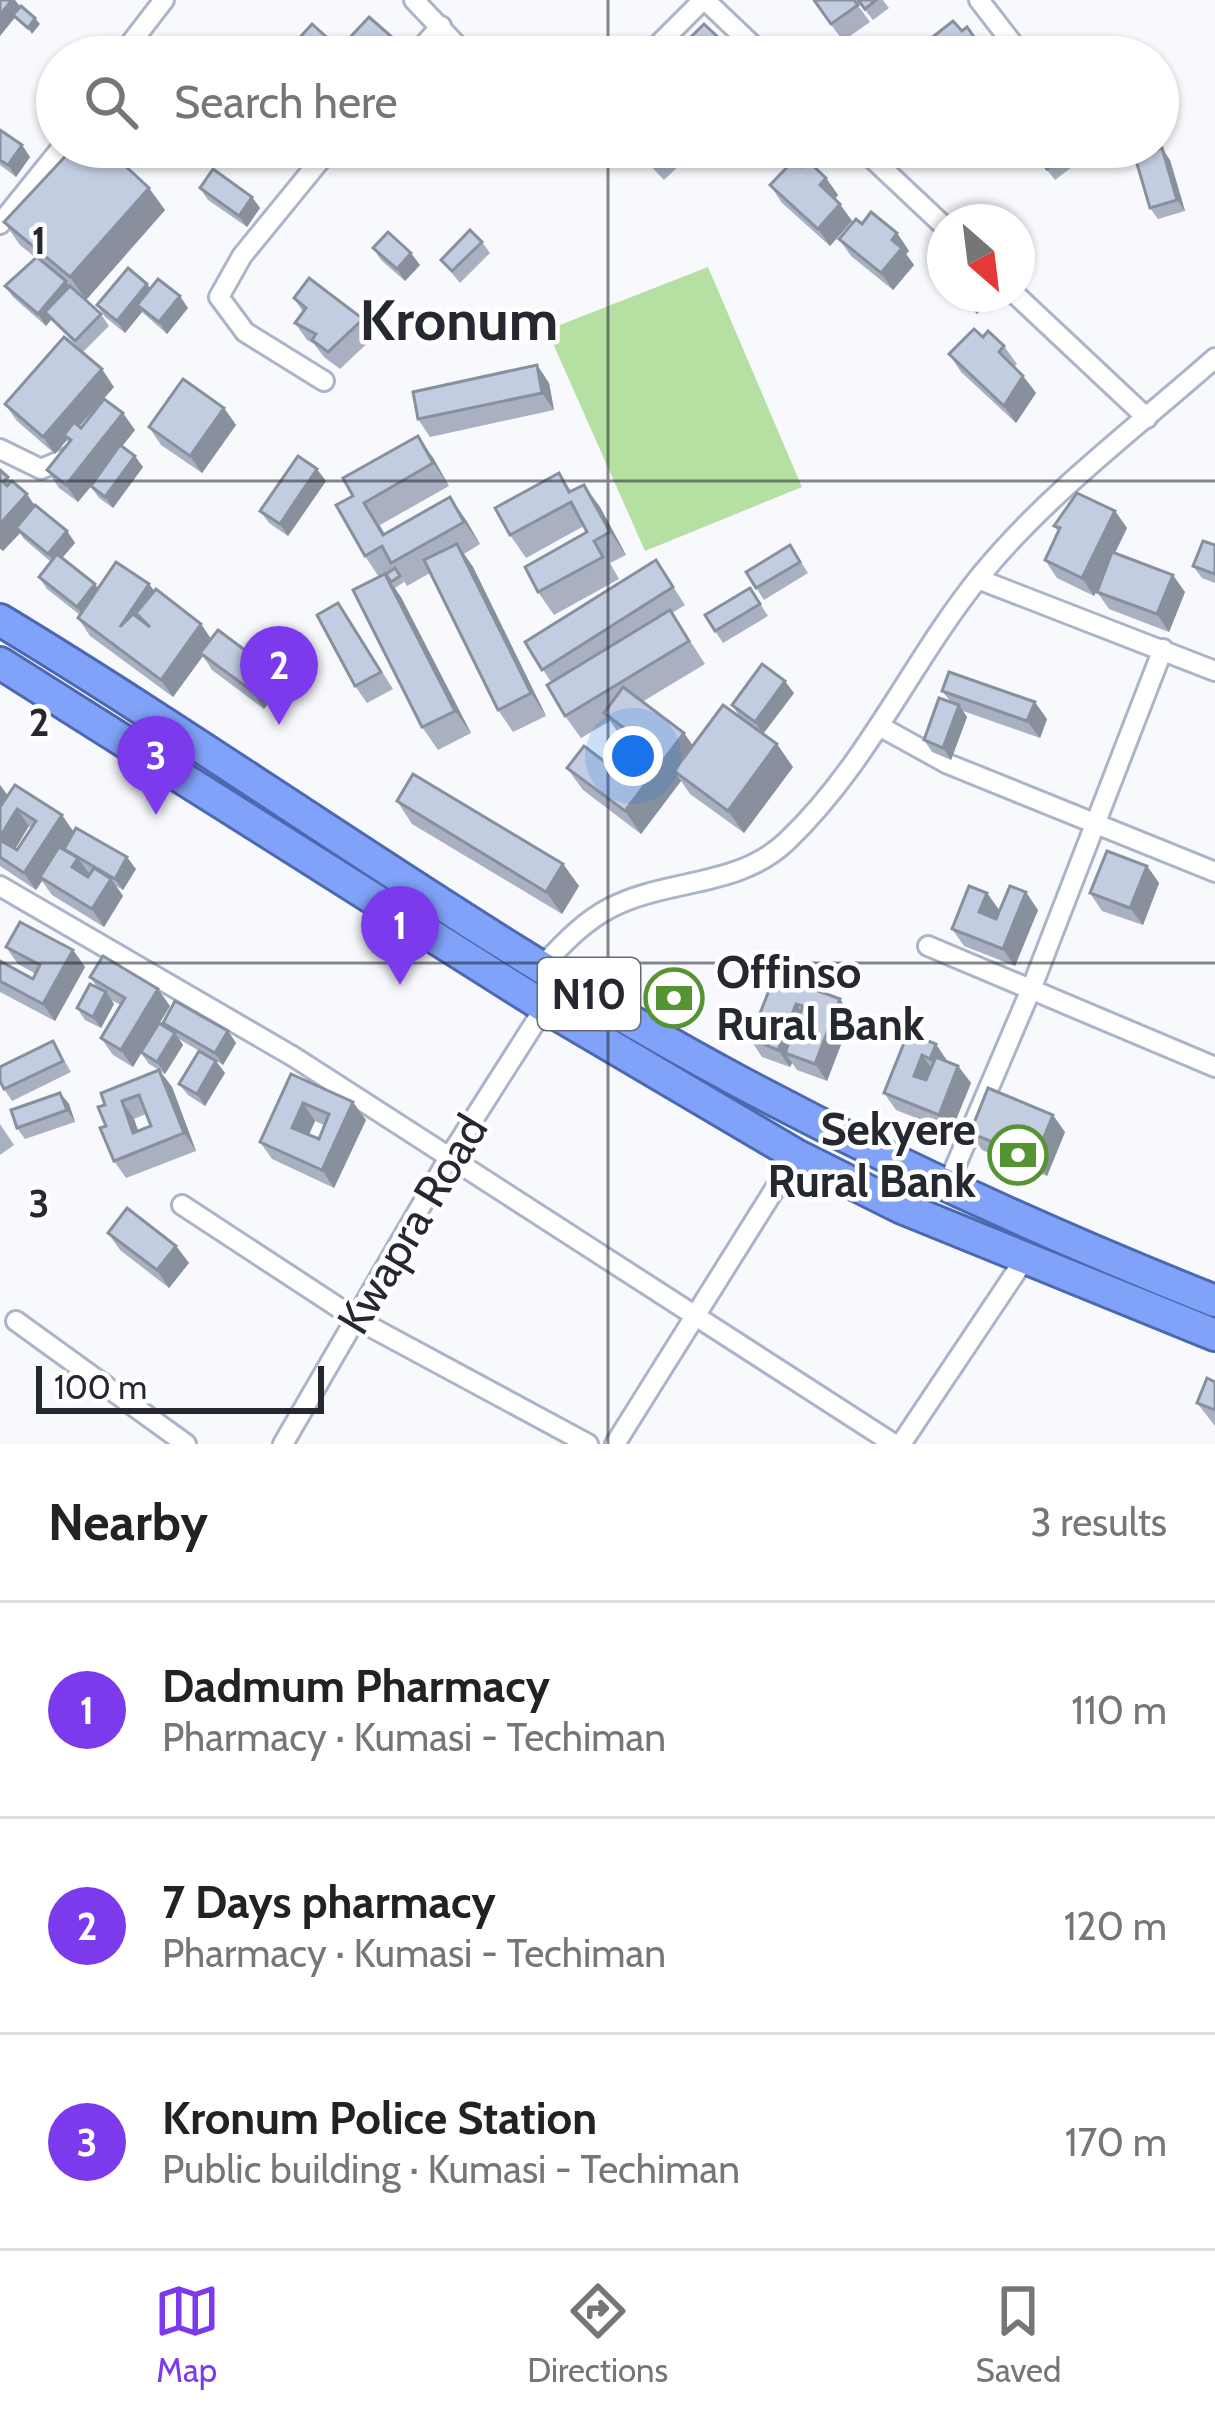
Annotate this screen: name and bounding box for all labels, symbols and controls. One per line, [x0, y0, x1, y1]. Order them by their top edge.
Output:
search box [36, 36, 1179, 168]
icon: search [78, 69, 144, 135]
text: Search here [174, 75, 398, 129]
north arrow [927, 204, 1035, 312]
text: 1 [32, 216, 46, 264]
district label: Kronum [360, 285, 558, 354]
pin: 2 [240, 626, 318, 725]
text: 2 [29, 698, 49, 746]
pin: 3 [117, 716, 195, 815]
your location [603, 726, 663, 786]
pin: 1 [361, 886, 439, 985]
place label: Offinso Rural Bank [716, 945, 925, 1051]
road number: N10 [538, 958, 640, 1030]
bank icon: Offinso Rural Bank [643, 967, 705, 1029]
place label: Sekyere Rural Bank [767, 1102, 976, 1208]
street label: Kwapra Road [326, 1105, 498, 1343]
bank icon: Sekyere Rural Bank [987, 1124, 1049, 1186]
text: 3 [28, 1179, 50, 1227]
scale bar [36, 1360, 324, 1413]
text: 100 m [54, 1367, 147, 1407]
text: Nearby [48, 1491, 208, 1553]
text: 3 results [1030, 1498, 1167, 1546]
text: Dadmum Pharmacy [162, 1659, 550, 1713]
text: 1 [80, 1686, 94, 1734]
text: 110 m [1071, 1686, 1167, 1734]
text: Pharmacy · Kumasi - Techiman [162, 1713, 666, 1761]
text: 7 Days pharmacy [162, 1875, 496, 1929]
text: 2 [77, 1902, 97, 1950]
text: 120 m [1064, 1902, 1167, 1950]
text: Pharmacy · Kumasi - Techiman [162, 1929, 666, 1977]
text: Kronum Police Station [162, 2091, 597, 2145]
text: 3 [76, 2118, 98, 2166]
text: 170 m [1065, 2118, 1167, 2166]
text: Public building · Kumasi - Techiman [162, 2145, 740, 2193]
tab: Map [154, 2278, 220, 2390]
tab: Directions [527, 2278, 668, 2390]
tab: Saved [976, 2278, 1061, 2390]

